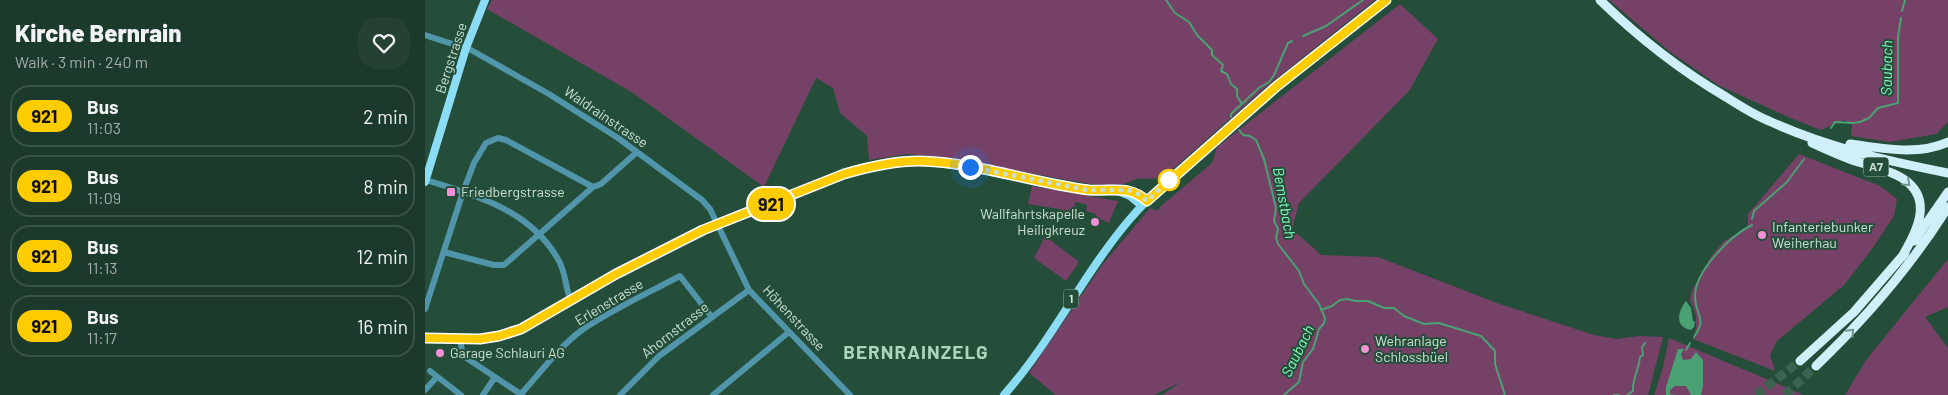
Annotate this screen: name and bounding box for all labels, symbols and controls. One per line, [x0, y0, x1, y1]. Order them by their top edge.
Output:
button: heart [358, 17, 410, 69]
text: Kirche Bernrain [15, 18, 181, 47]
street label: Bergstrasse [431, 20, 470, 95]
water label: Saubach [1877, 40, 1895, 96]
text: Walk · 3 min · 240 m [15, 52, 148, 71]
street label: Waldrainstrasse [561, 82, 652, 151]
text: Bus [87, 95, 119, 118]
text: 921 [32, 105, 57, 127]
text: 2 min [363, 105, 408, 128]
text: 11:03 [87, 118, 121, 137]
your location [958, 155, 983, 180]
road number: A7 [1863, 158, 1889, 176]
text: Bus [87, 165, 119, 188]
water label: Bemstbach [1270, 166, 1300, 240]
unlabelled marker [1158, 169, 1180, 191]
text: 921 [32, 175, 57, 197]
text: 8 min [364, 175, 408, 198]
one-way arrow [1901, 177, 1910, 186]
place label: Friedbergstrasse [461, 183, 565, 200]
marker: Friedbergstrasse [445, 186, 457, 198]
text: 11:09 [87, 188, 121, 207]
line badge: 921 [742, 188, 800, 220]
text: 921 [758, 193, 784, 215]
place label: Wallfahrtskapelle Heiligkreuz [980, 205, 1085, 238]
marker: Wallfahrtskapelle Heiligkreuz [1089, 216, 1101, 228]
place label: Infanteriebunker Weiherhau [1772, 218, 1873, 251]
marker: Infanteriebunker Weiherhau [1756, 229, 1768, 241]
text: Bus [87, 235, 119, 258]
text: 921 [32, 245, 57, 267]
text: 12 min [357, 245, 408, 268]
text: 11:13 [87, 258, 118, 277]
street label: Erlenstrasse [572, 275, 646, 329]
street label: Höhenstrasse [760, 281, 829, 354]
road number: 1 [1063, 290, 1079, 308]
street label: Ahornstrasse [638, 298, 712, 361]
text: Bus [87, 305, 119, 328]
text: 921 [32, 315, 57, 337]
text: 16 min [357, 315, 408, 338]
water label: Saubach [1277, 322, 1317, 379]
text: 11:17 [87, 328, 117, 347]
one-way arrow [1845, 328, 1854, 337]
place label: Wehranlage Schlossbüel [1375, 332, 1448, 365]
district label: BERNRAINZELG [843, 340, 989, 363]
marker: Wehranlage Schlossbüel [1359, 343, 1371, 355]
place label: Garage Schlauri AG [450, 344, 565, 361]
marker: Garage Schlauri AG [434, 347, 446, 359]

